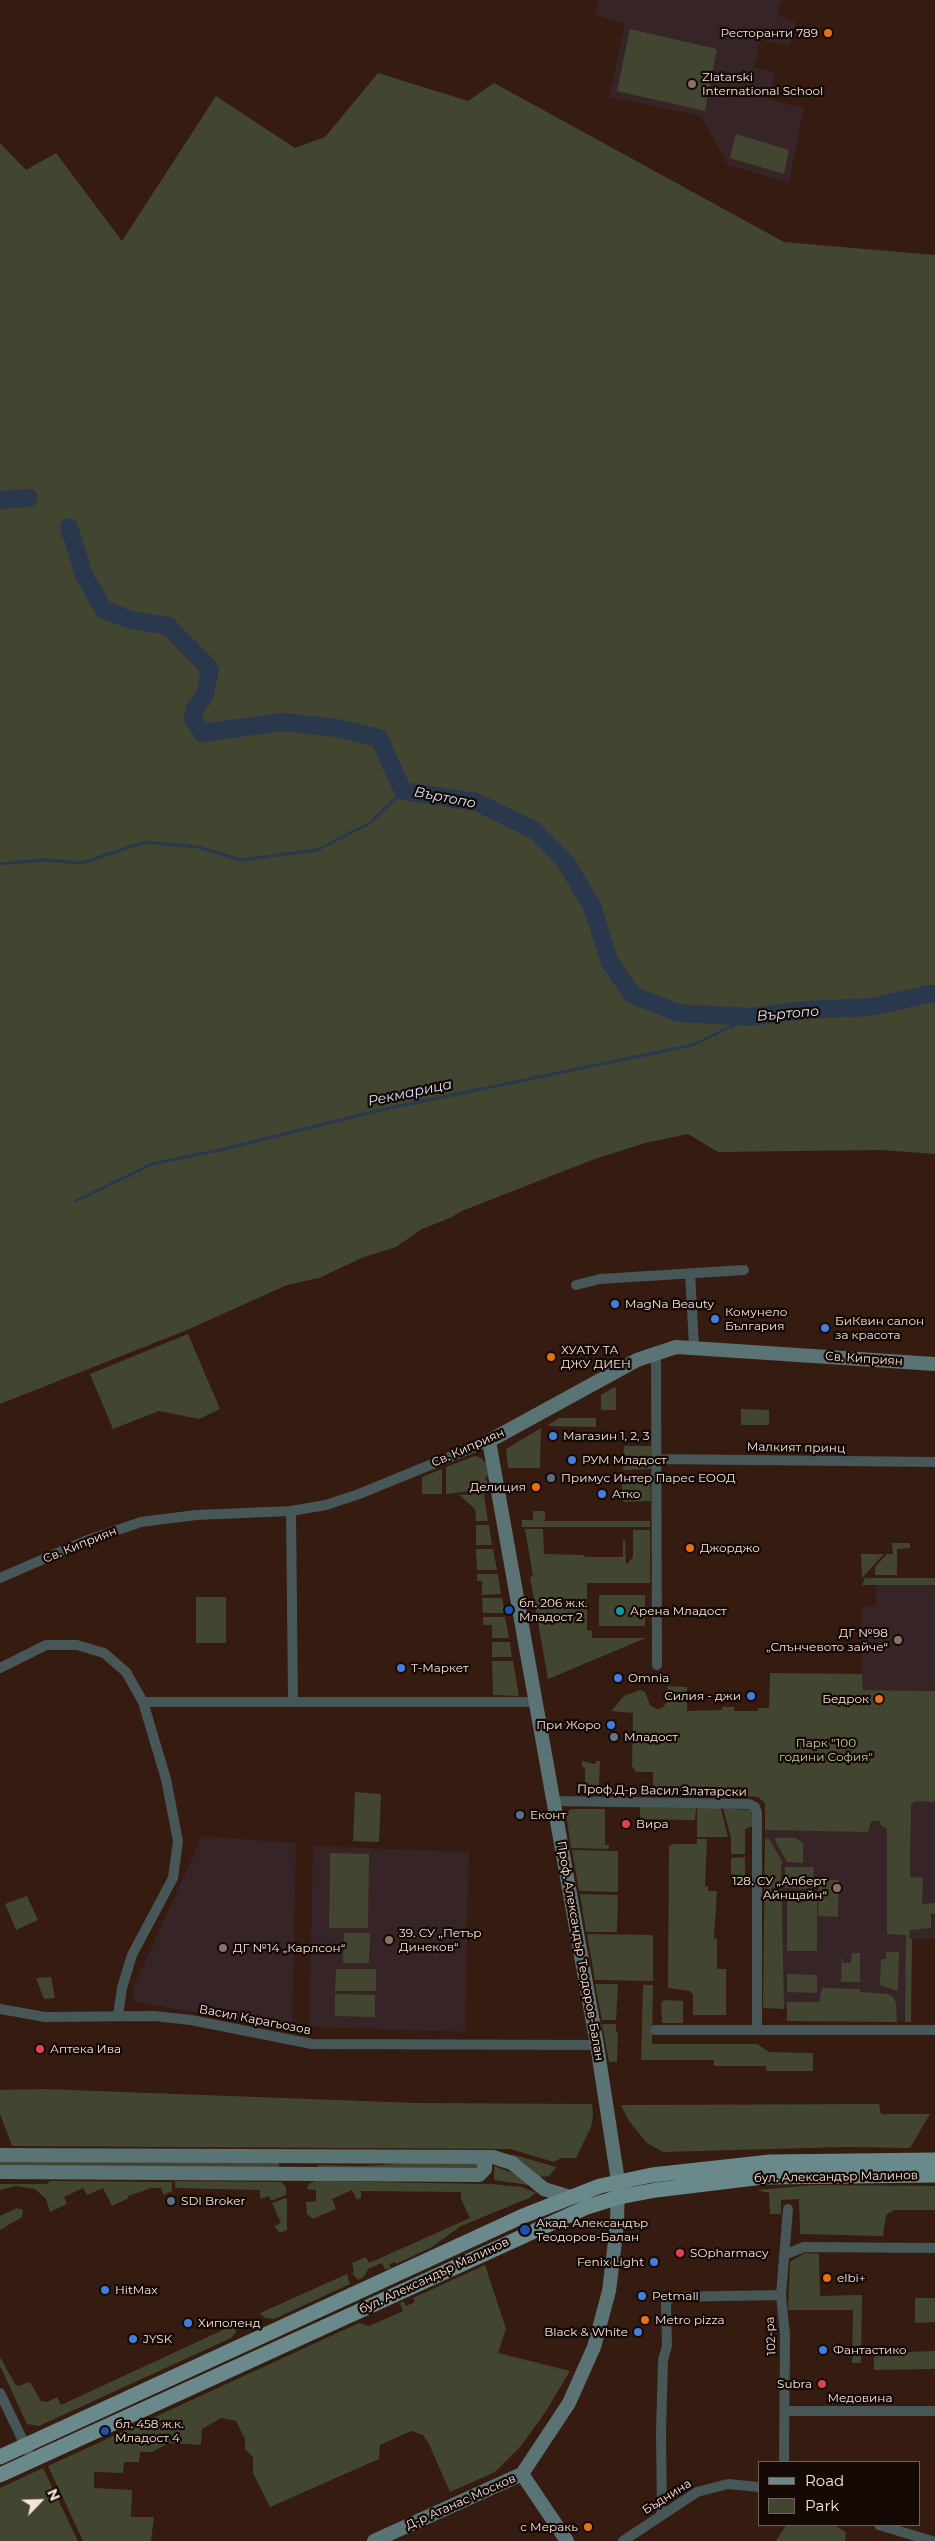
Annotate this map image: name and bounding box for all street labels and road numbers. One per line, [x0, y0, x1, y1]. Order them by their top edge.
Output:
street label: Св. Киприян [825, 1349, 903, 1369]
street label: Св. Киприян [429, 1426, 507, 1470]
street label: Малкият принц [747, 1440, 845, 1456]
street label: Св. Киприян [41, 1524, 119, 1566]
street label: Проф.Д-р Васил Златарски [577, 1782, 747, 1800]
street label: Проф. Александър Теодоров-Балан [554, 1840, 606, 2062]
street label: Васил Карагьозов [198, 2002, 312, 2038]
street label: бул. Александър Малинов [754, 2168, 918, 2186]
street label: бул. Александър Малинов [357, 2235, 511, 2317]
street label: 102-ра [763, 2316, 779, 2356]
street label: Медовина [828, 2391, 892, 2405]
street label: Д-р Атанас Москов [404, 2471, 518, 2533]
street label: Бъднина [640, 2476, 694, 2518]

